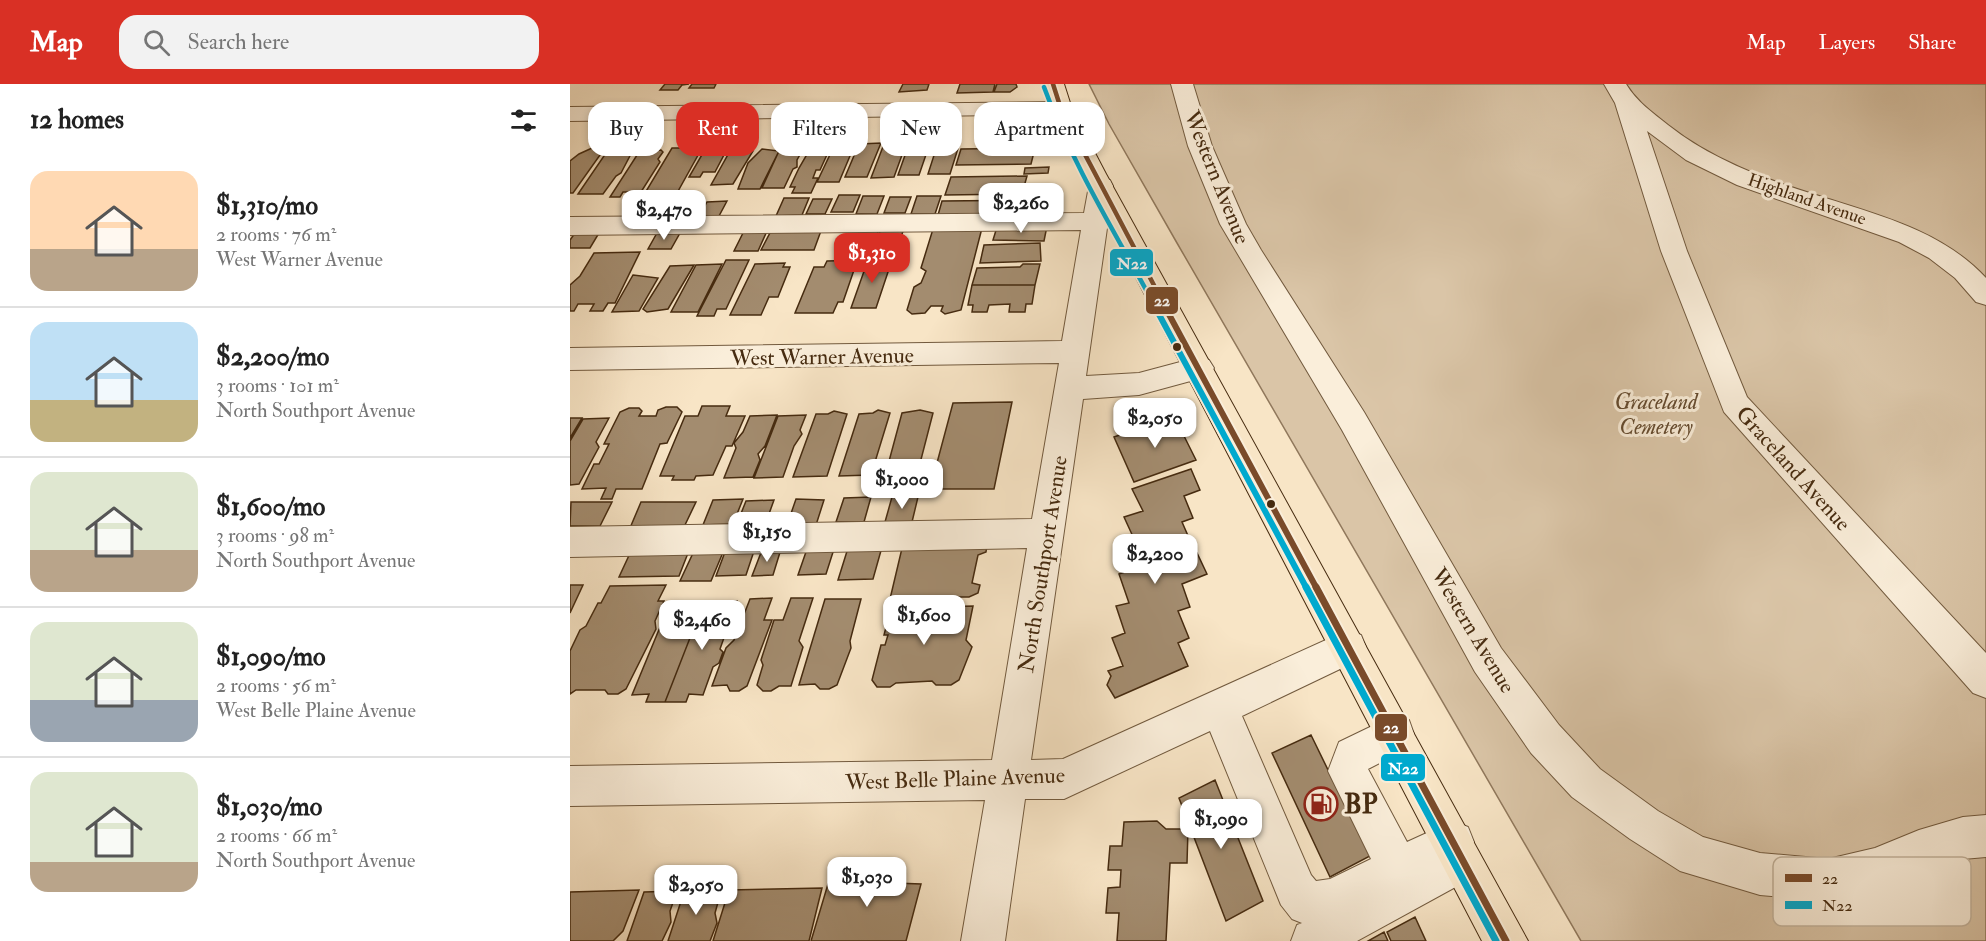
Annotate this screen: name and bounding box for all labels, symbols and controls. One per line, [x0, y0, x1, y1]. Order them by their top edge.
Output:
search box [119, 15, 539, 69]
text: Map [30, 25, 83, 60]
icon: search [140, 26, 173, 59]
text: Search here [188, 28, 289, 56]
text: Map [1746, 29, 1786, 56]
text: Layers [1819, 29, 1875, 56]
text: Share [1908, 29, 1956, 56]
chip: Buy [588, 102, 664, 156]
chip: Rent [676, 102, 759, 156]
chip: Filters [771, 102, 868, 156]
chip: New [880, 102, 962, 156]
chip: Apartment [974, 102, 1105, 156]
text: 12 homes [30, 104, 124, 136]
icon: filters [507, 104, 540, 137]
street label: Western Avenue [1177, 106, 1257, 248]
street label: Highland Avenue [1745, 168, 1870, 231]
pin: $2,260 [972, 183, 1070, 234]
text: $1,310/mo [216, 190, 318, 222]
pin: $2,470 [615, 190, 713, 241]
text: $2,260 [993, 190, 1049, 215]
icon: home [78, 195, 150, 267]
text: $2,470 [636, 197, 692, 222]
text: 2 rooms · 76 m² [216, 222, 336, 247]
pin: $1,310 [823, 233, 921, 284]
text: $1,310 [848, 240, 896, 265]
text: West Warner Avenue [216, 247, 383, 272]
line badge: N22 [1109, 248, 1154, 277]
text: N22 [1116, 254, 1147, 274]
line badge: 22 [1145, 286, 1179, 315]
text: 22 [1154, 291, 1170, 311]
text: $2,200/mo [216, 341, 329, 373]
street label: West Warner Avenue [729, 341, 914, 373]
unlabelled marker [1171, 341, 1183, 353]
icon: home [78, 346, 150, 418]
text: 3 rooms · 101 m² [216, 373, 339, 398]
park label: Graceland Cemetery [1615, 388, 1699, 441]
text: North Southport Avenue [216, 398, 415, 423]
pin: $2,050 [1106, 398, 1204, 449]
street label: Graceland Avenue [1730, 400, 1857, 537]
text: $2,050 [1127, 405, 1183, 430]
street label: North Southport Avenue [1012, 454, 1075, 675]
pin: $1,000 [853, 459, 951, 510]
text: $1,000 [875, 466, 929, 491]
text: $1,600/mo [216, 491, 325, 523]
icon: home [78, 496, 150, 568]
unlabelled marker [1265, 498, 1277, 510]
pin: $1,150 [718, 512, 816, 563]
text: $1,150 [742, 519, 792, 544]
text: 3 rooms · 98 m² [216, 523, 334, 548]
pin: $2,200 [1106, 534, 1204, 585]
text: $2,200 [1127, 541, 1183, 566]
text: North Southport Avenue [216, 548, 415, 573]
street label: Western Avenue [1424, 562, 1522, 698]
pin: $1,600 [875, 595, 973, 646]
pin: $2,460 [653, 600, 751, 651]
text: $1,600 [897, 602, 951, 627]
text: $2,460 [673, 607, 731, 632]
text: $1,090/mo [216, 641, 326, 673]
icon: home [78, 646, 150, 718]
text: 2 rooms · 56 m² [216, 673, 336, 698]
text: West Belle Plaine Avenue [216, 698, 416, 723]
line badge: 22 [1374, 713, 1408, 742]
text: 22 [1383, 718, 1399, 738]
line badge: N22 [1380, 753, 1426, 782]
text: N22 [1387, 759, 1418, 779]
street label: West Belle Plaine Avenue [844, 761, 1065, 797]
fuel station icon: BP [1303, 786, 1339, 822]
place label: BP [1344, 788, 1378, 821]
text: $1,030/mo [216, 791, 322, 823]
icon: home [78, 796, 150, 868]
pin: $1,090 [1172, 799, 1270, 850]
text: $1,090 [1194, 806, 1248, 831]
text: 2 rooms · 66 m² [216, 823, 337, 848]
text: North Southport Avenue [216, 848, 415, 873]
pin: $1,030 [818, 857, 916, 908]
legend [1773, 857, 1971, 926]
text: $1,030 [841, 864, 893, 889]
pin: $2,050 [647, 865, 745, 916]
text: 22 [1822, 869, 1838, 889]
text: $2,050 [668, 872, 724, 897]
text: N22 [1822, 896, 1853, 916]

